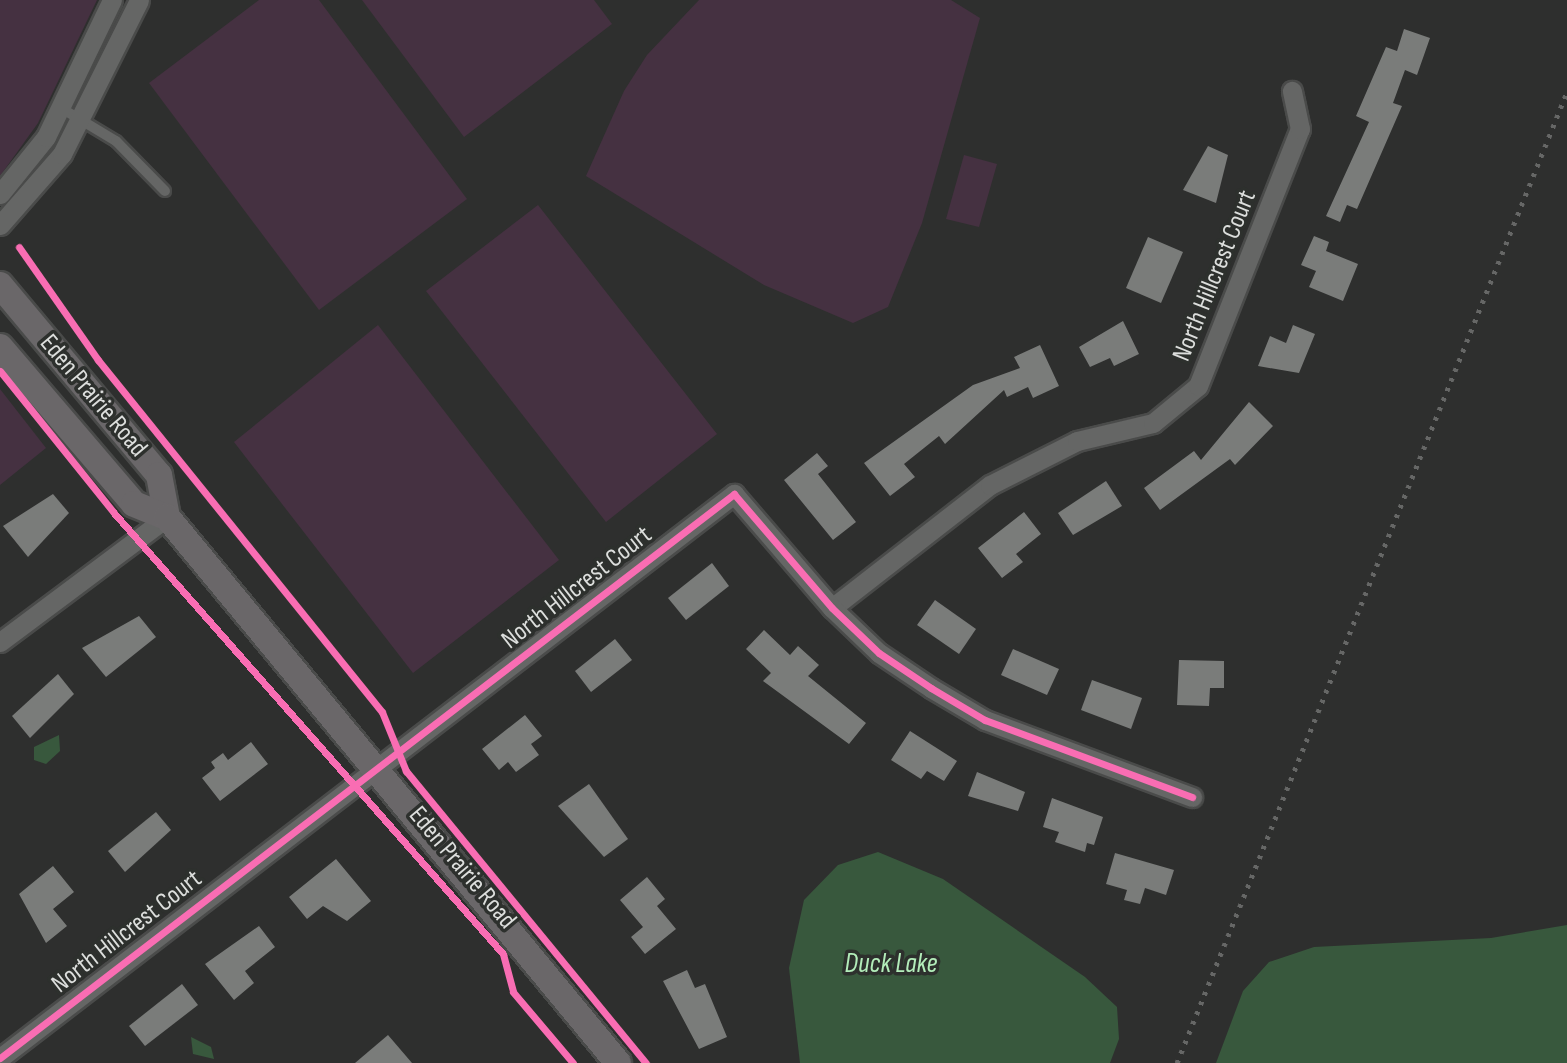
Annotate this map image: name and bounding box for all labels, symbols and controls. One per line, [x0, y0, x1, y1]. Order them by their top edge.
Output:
street label: North Hillcrest Court [1167, 186, 1263, 366]
street label: Eden Prairie Road [33, 328, 153, 464]
street label: North Hillcrest Court [496, 520, 658, 656]
street label: Eden Prairie Road [402, 800, 522, 936]
street label: North Hillcrest Court [46, 864, 208, 1000]
water label: Duck Lake [845, 947, 937, 981]

